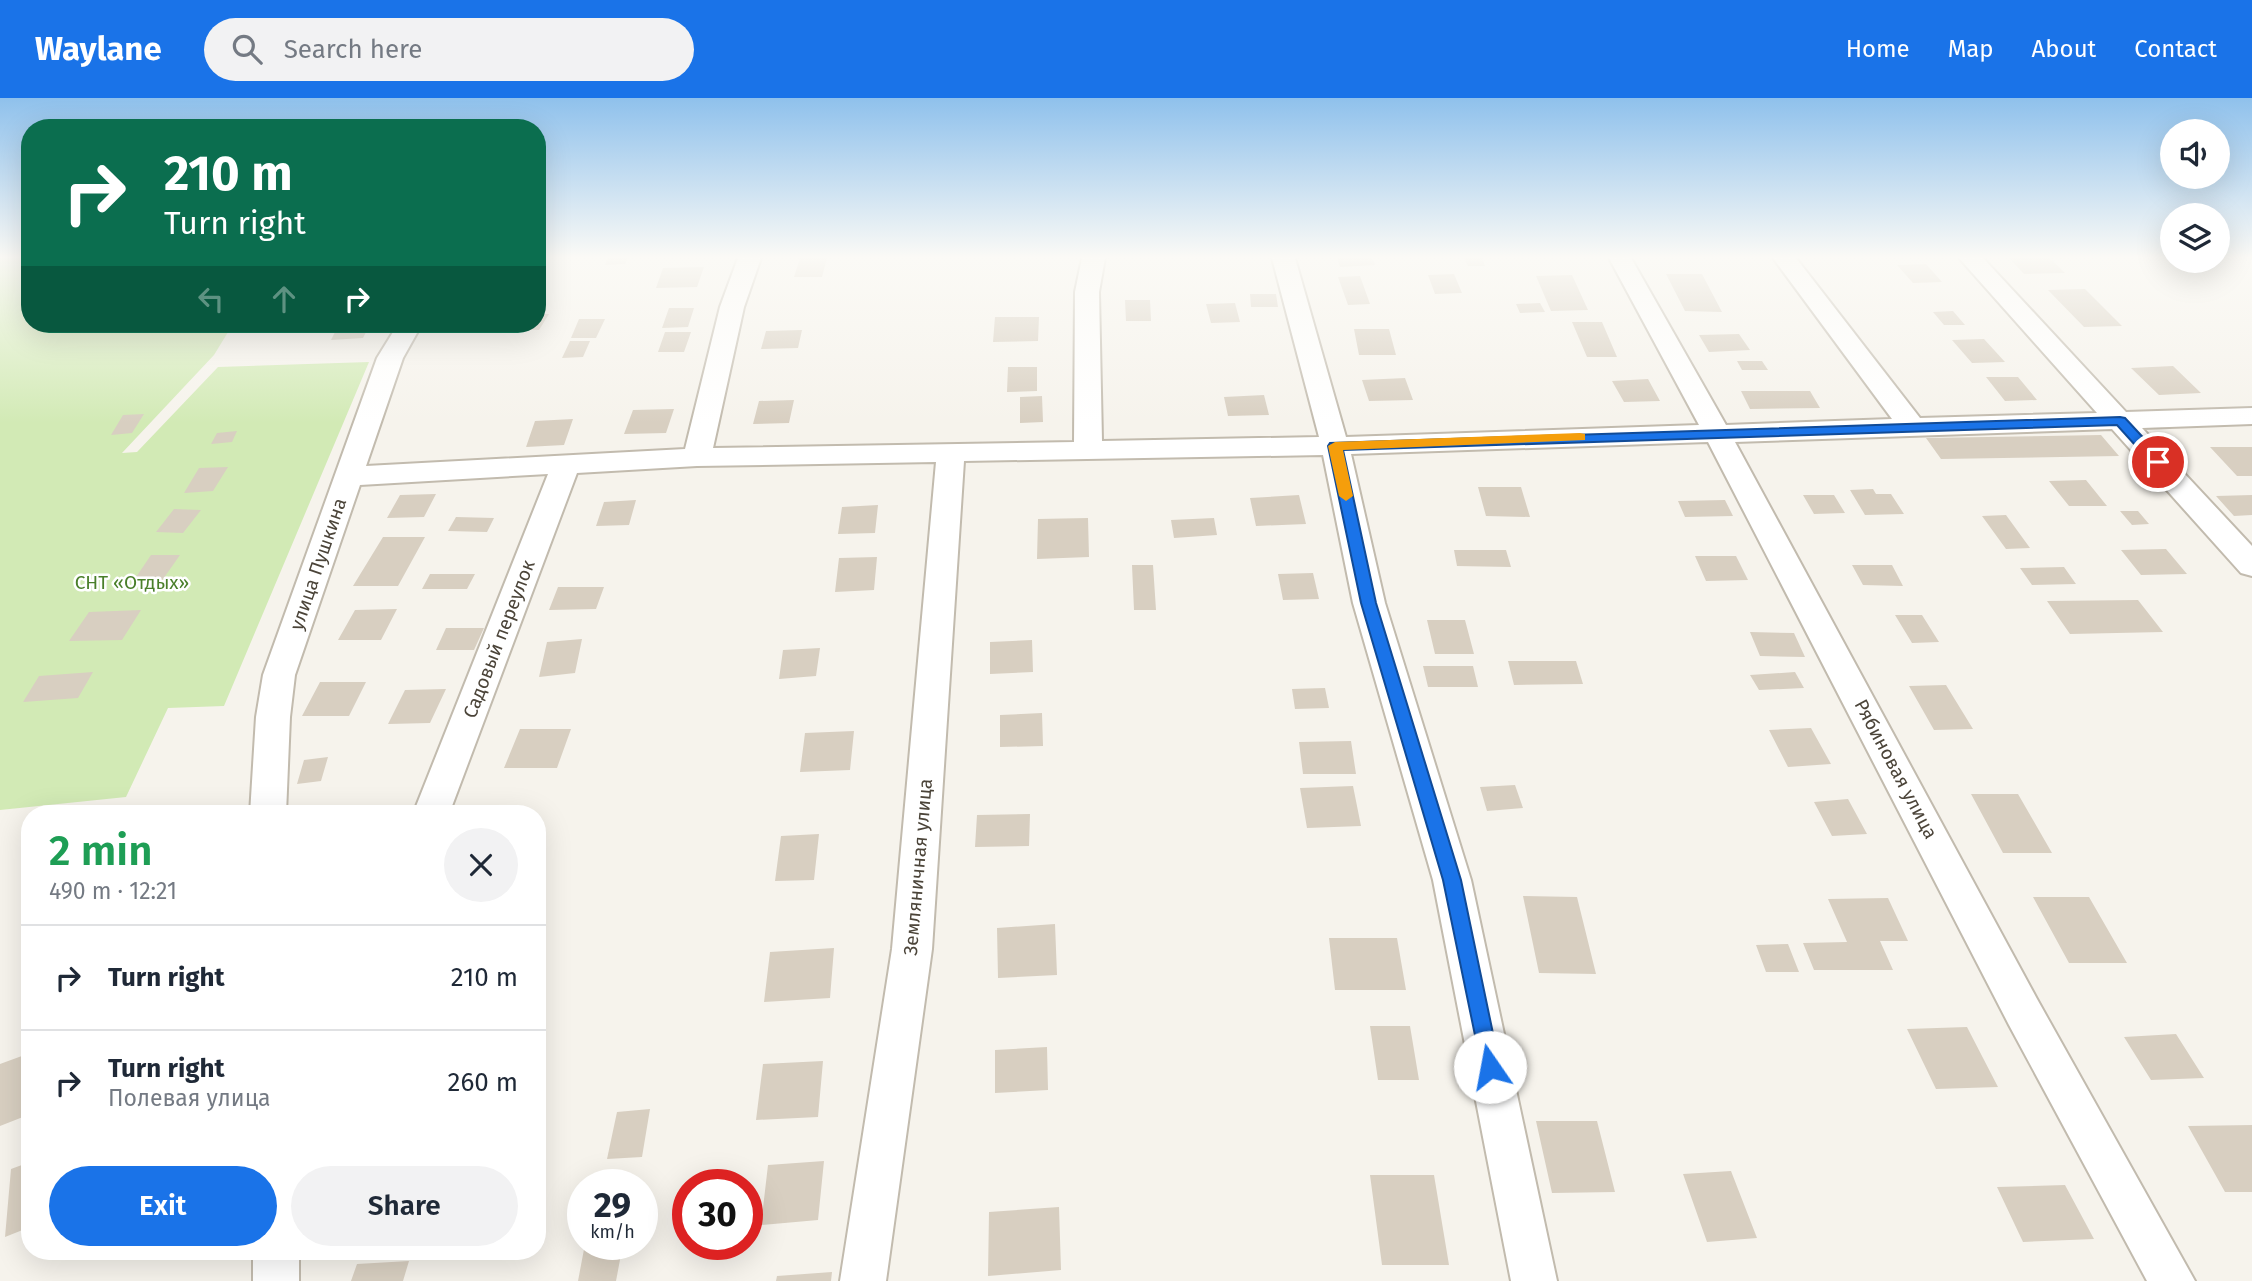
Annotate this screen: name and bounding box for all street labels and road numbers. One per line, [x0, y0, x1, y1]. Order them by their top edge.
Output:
street label: улица Пушкина [285, 495, 351, 633]
street label: Садовый переулок [458, 556, 540, 721]
street label: Рябиновая улица [1850, 695, 1942, 843]
street label: Земляничная улица [899, 778, 937, 956]

